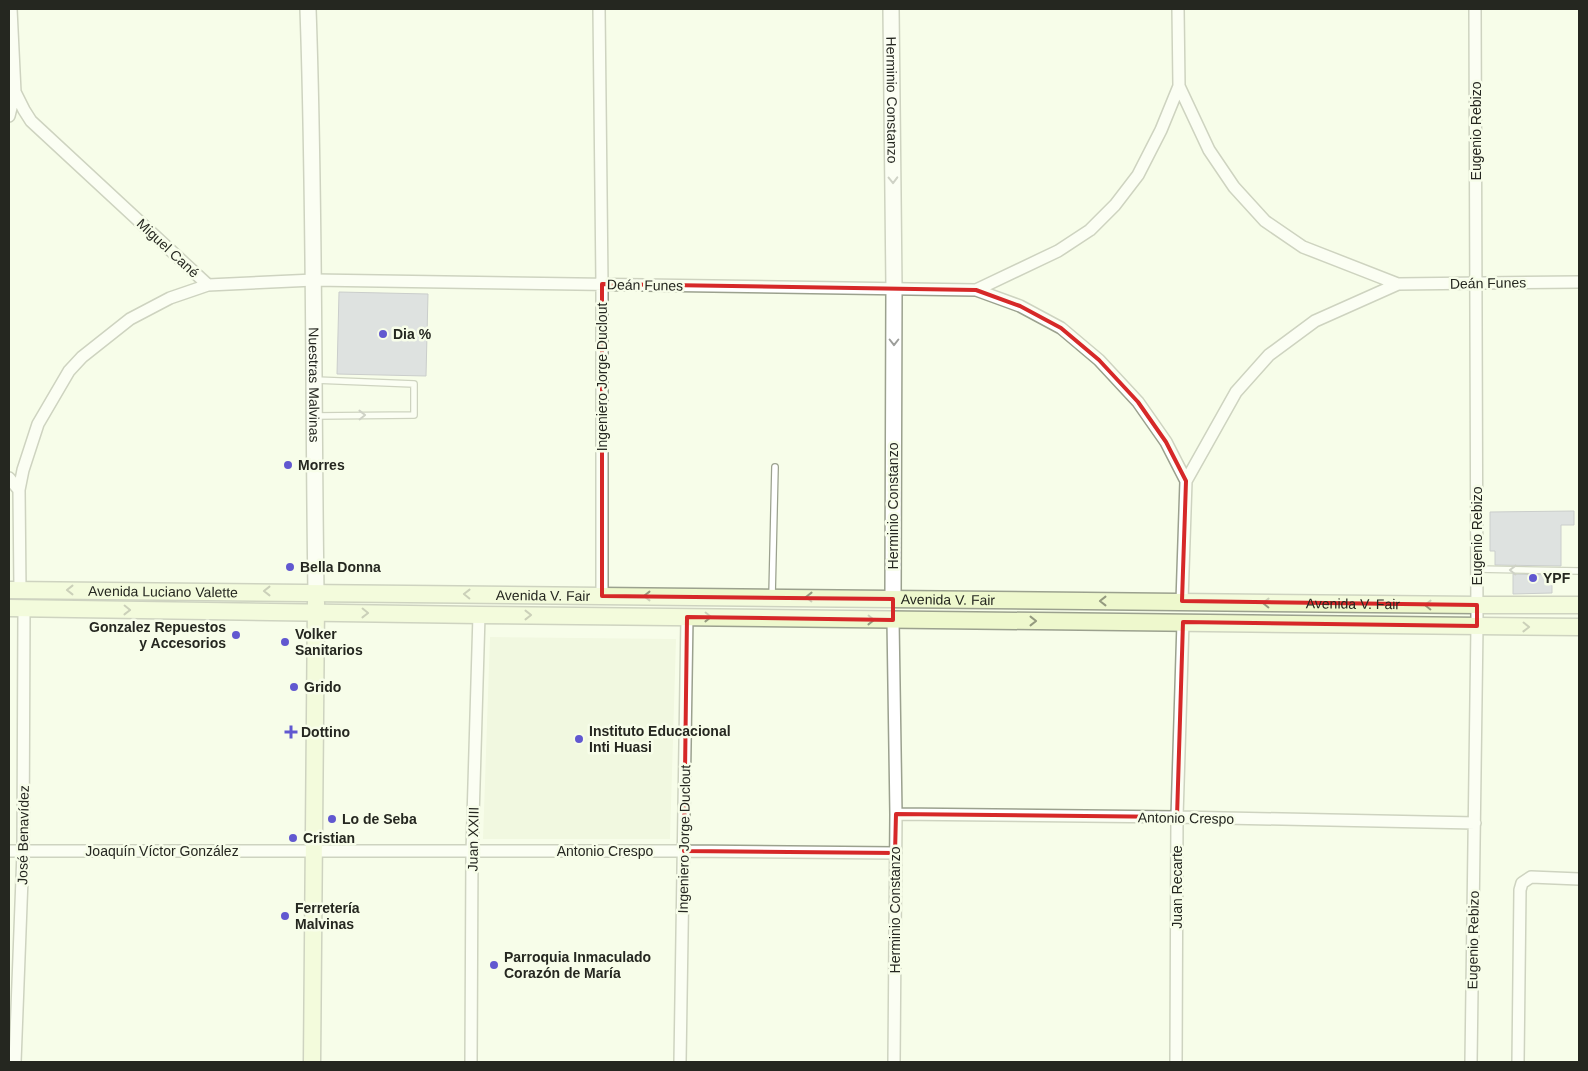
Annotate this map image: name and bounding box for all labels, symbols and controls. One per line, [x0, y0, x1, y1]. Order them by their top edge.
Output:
street label: Herminio Constanzo [883, 36, 901, 164]
street label: Eugenio Rebizo [1468, 81, 1484, 180]
one-way arrow [888, 176, 898, 184]
street label: Miguel Cané [134, 215, 202, 281]
street label: Deán Funes [1450, 274, 1526, 292]
street label: Deán Funes [607, 276, 683, 294]
street label: Ingeniero Jorge Duclout [594, 303, 610, 451]
place label: Dia % [393, 326, 432, 342]
street label: Nuestras Malvinas [306, 327, 322, 443]
marker: Dia % [377, 328, 389, 340]
one-way arrow [889, 339, 899, 347]
one-way arrow [358, 410, 366, 420]
street label: Herminio Constanzo [885, 442, 901, 569]
place label: Morres [298, 457, 345, 473]
marker: Morres [282, 459, 294, 471]
street label: Eugenio Rebizo [1469, 486, 1485, 585]
place label: Bella Donna [300, 559, 381, 575]
marker: Bella Donna [284, 561, 296, 573]
one-way arrow [1509, 565, 1516, 575]
place label: YPF [1543, 570, 1571, 586]
marker: YPF [1527, 572, 1539, 584]
street label: Avenida Luciano Valette [88, 583, 238, 600]
one-way arrow [65, 585, 73, 595]
one-way arrow [263, 586, 270, 596]
street label: Avenida V. Fair [496, 587, 591, 604]
one-way arrow [463, 589, 470, 599]
one-way arrow [643, 591, 650, 601]
street label: Avenida V. Fair [901, 591, 996, 608]
one-way arrow [805, 592, 813, 603]
street label: Avenida V. Fair [1306, 595, 1400, 612]
one-way arrow [1099, 596, 1106, 606]
one-way arrow [1261, 597, 1269, 608]
one-way arrow [1424, 600, 1432, 610]
one-way arrow [124, 605, 132, 615]
one-way arrow [361, 608, 369, 619]
one-way arrow [524, 610, 532, 621]
one-way arrow [704, 612, 712, 622]
one-way arrow [867, 614, 875, 625]
one-way arrow [1030, 616, 1037, 626]
place label: Gonzalez Repuestos y Accesorios [89, 619, 226, 651]
one-way arrow [1522, 622, 1530, 632]
place label: Volker Sanitarios [295, 626, 363, 658]
marker: Gonzalez Repuestos y Accesorios [230, 629, 242, 641]
marker: Volker Sanitarios [279, 636, 291, 648]
place label: Grido [304, 679, 341, 695]
marker: Grido [288, 681, 300, 693]
place label: Instituto Educacional Inti Huasi [589, 723, 731, 755]
place label: Dottino [301, 724, 350, 740]
marker: Dottino [285, 726, 297, 738]
marker: Instituto Educacional Inti Huasi [573, 733, 585, 745]
street label: Ingeniero Jorge Duclout [675, 764, 693, 913]
street label: José Benavídez [14, 785, 32, 885]
street label: Juan XXIII [464, 807, 482, 871]
street label: Antonio Crespo [1138, 809, 1235, 827]
place label: Lo de Seba [342, 811, 417, 827]
marker: Lo de Seba [326, 813, 338, 825]
place label: Cristian [303, 830, 355, 846]
marker: Cristian [287, 832, 299, 844]
street label: Joaquín Víctor González [85, 843, 239, 859]
street label: Antonio Crespo [557, 843, 653, 859]
street label: Juan Recarte [1169, 845, 1185, 929]
street label: Herminio Constanzo [887, 846, 903, 973]
street label: Eugenio Rebizo [1464, 890, 1482, 990]
place label: Ferretería Malvinas [295, 900, 360, 932]
marker: Ferretería Malvinas [279, 910, 291, 922]
place label: Parroquia Inmaculado Corazón de María [504, 949, 651, 981]
marker: Parroquia Inmaculado Corazón de María [488, 959, 500, 971]

